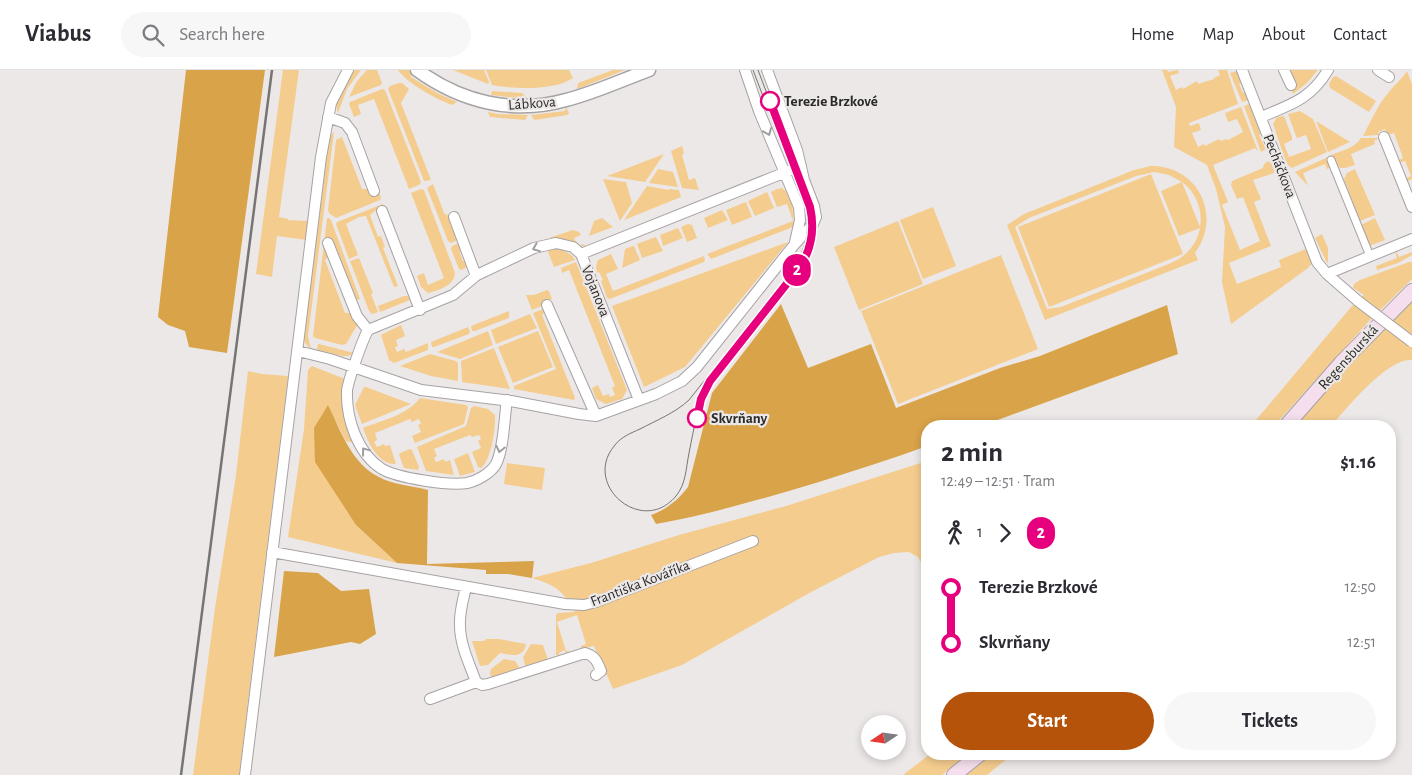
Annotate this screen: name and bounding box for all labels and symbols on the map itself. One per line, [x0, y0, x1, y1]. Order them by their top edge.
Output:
marker: Terezie Brzkové [760, 91, 780, 111]
street label: Lábkova [508, 94, 556, 113]
place label: Terezie Brzkové [784, 94, 878, 109]
one-way arrow [761, 127, 772, 136]
street label: Pecháčkova [1261, 132, 1299, 200]
one-way arrow [532, 241, 541, 252]
line badge: 2 [781, 254, 813, 286]
street label: Vojanova [578, 263, 613, 319]
street label: Regensburská [1316, 322, 1381, 393]
marker: Skvrňany [687, 408, 707, 428]
place label: Skvrňany [711, 411, 767, 426]
one-way arrow [495, 444, 506, 453]
one-way arrow [362, 447, 371, 457]
street label: Františka Kováříka [589, 558, 692, 609]
north arrow [861, 715, 906, 760]

